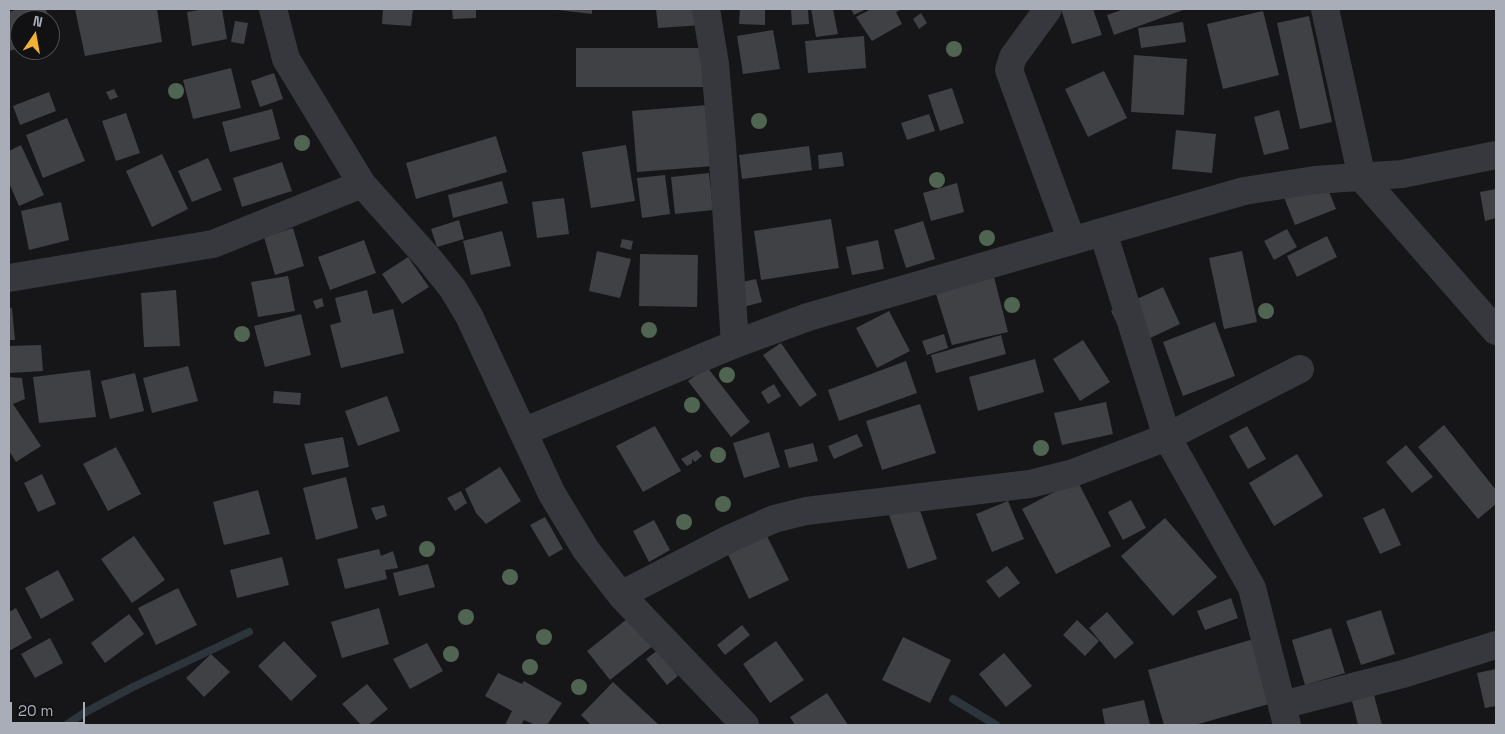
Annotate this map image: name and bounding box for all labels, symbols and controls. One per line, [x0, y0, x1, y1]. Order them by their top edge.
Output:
north arrow [10, 10, 60, 60]
text: N [31, 12, 44, 31]
scale bar [12, 692, 88, 724]
text: 20 m [18, 701, 53, 720]

